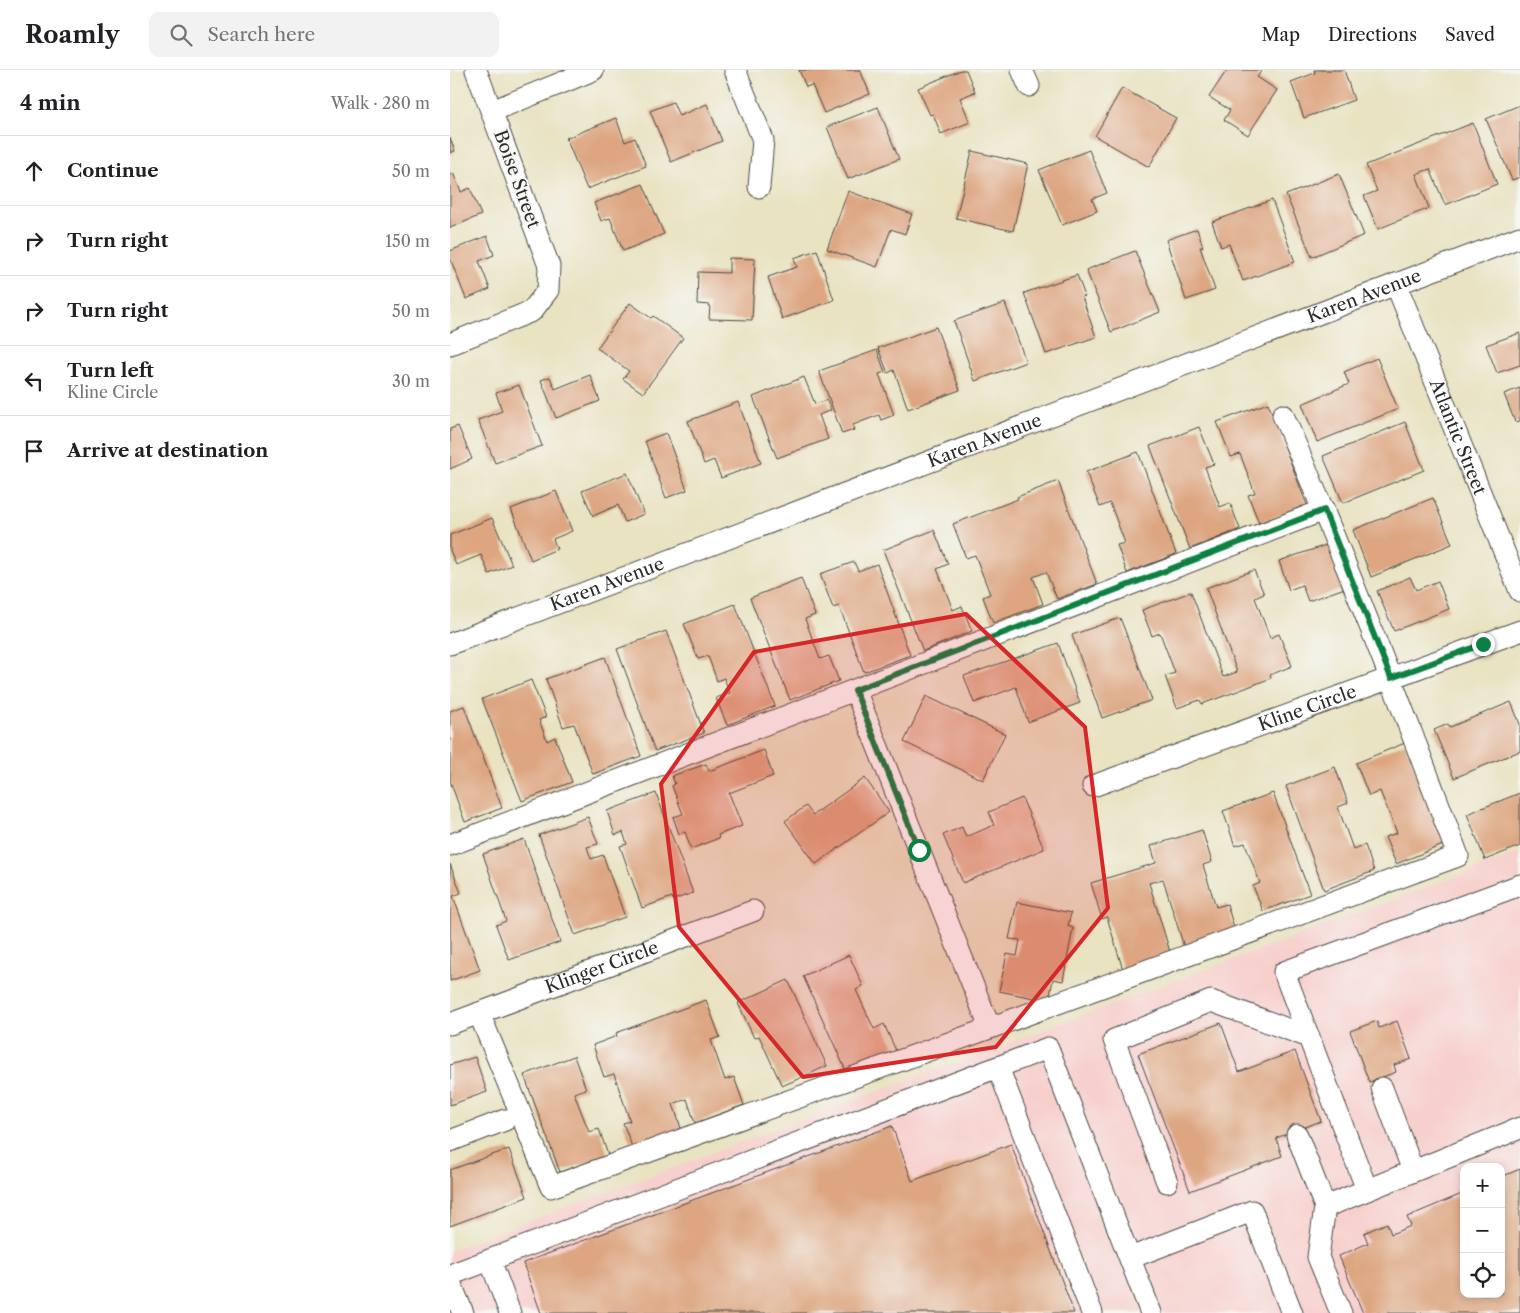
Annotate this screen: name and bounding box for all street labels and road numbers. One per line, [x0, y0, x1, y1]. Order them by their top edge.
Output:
street label: Boise Street [489, 127, 545, 232]
street label: Karen Avenue [1304, 265, 1424, 328]
street label: Atlantic Street [1424, 375, 1491, 499]
street label: Karen Avenue [924, 409, 1045, 472]
street label: Karen Avenue [547, 553, 667, 616]
street label: Kline Circle [1255, 680, 1359, 736]
street label: Klinger Circle [542, 936, 662, 999]

